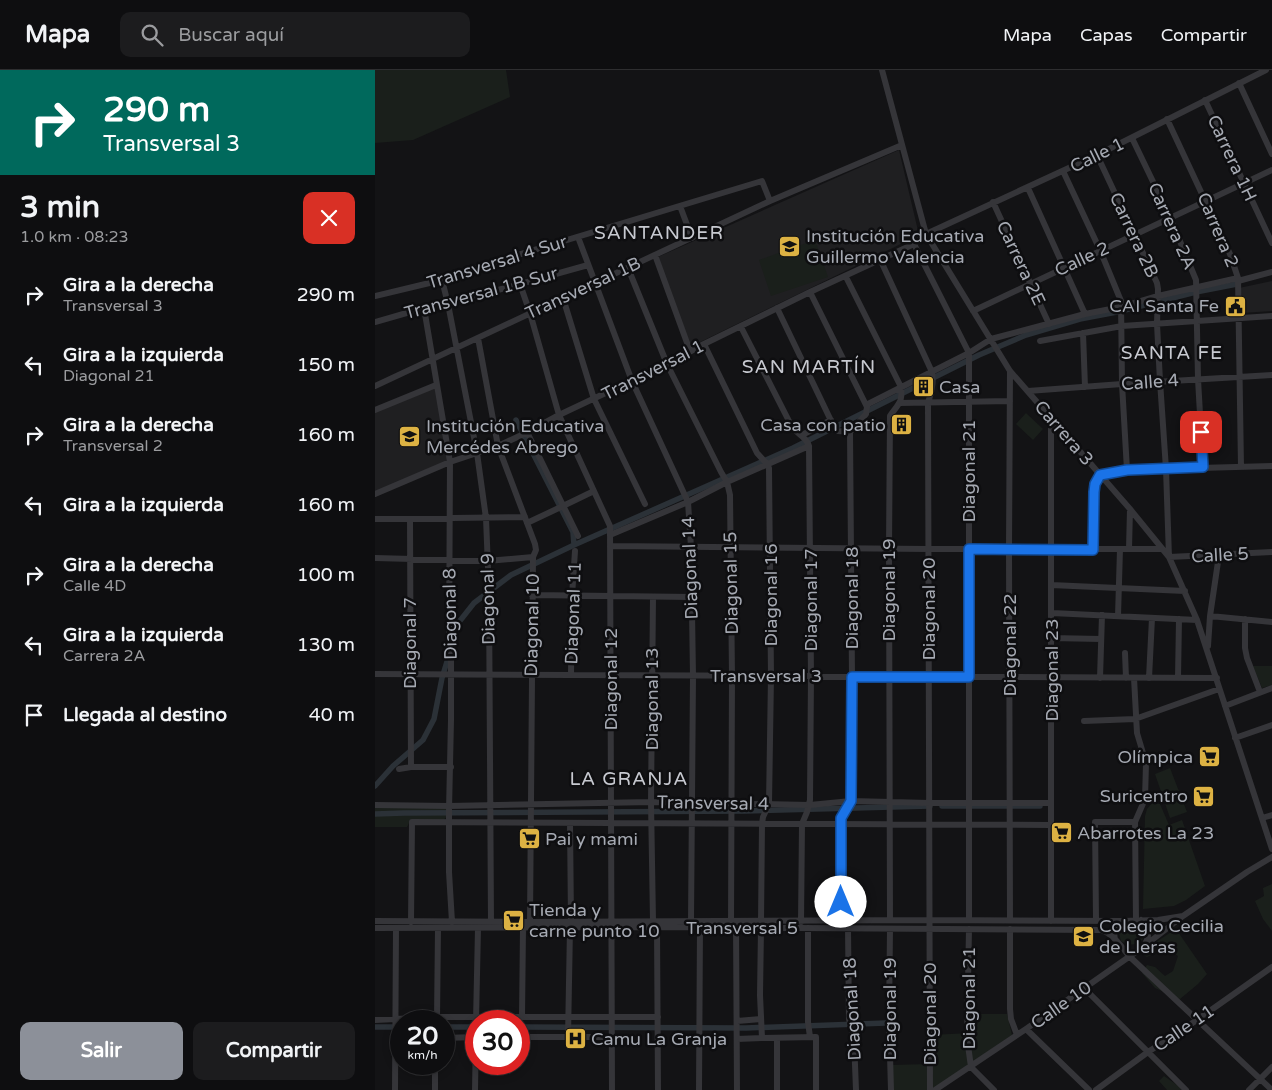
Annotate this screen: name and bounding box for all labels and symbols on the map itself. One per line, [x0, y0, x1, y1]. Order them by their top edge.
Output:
street label: Carrera 1H [1202, 111, 1262, 205]
street label: Calle 1 [1066, 132, 1128, 178]
street label: Carrera 2A [1143, 179, 1201, 273]
street label: Carrera 2B [1105, 189, 1163, 281]
street label: Carrera 2 [1192, 189, 1244, 271]
street label: Carrera 2E [992, 217, 1050, 309]
district label: SANTANDER [594, 222, 724, 244]
place label: Institución Educativa Guillermo Valencia [806, 225, 984, 268]
street label: Transversal 4 Sur [424, 230, 570, 294]
school or university icon: Institución Educativa Guillermo Valencia [778, 234, 802, 258]
street label: Calle 2 [1051, 237, 1113, 281]
street label: Transversal 1B [522, 252, 644, 324]
street label: Transversal 1B Sur [402, 262, 560, 324]
public building icon: CAI Santa Fe [1223, 294, 1247, 318]
place label: CAI Santa Fe [1109, 295, 1219, 317]
street label: Transversal 1 [598, 335, 708, 405]
district label: SANTA FE [1121, 342, 1223, 364]
district label: SAN MARTÍN [742, 355, 876, 378]
street label: Calle 4 [1120, 369, 1180, 395]
building icon: Casa [911, 375, 935, 399]
place label: Casa [939, 376, 980, 398]
street label: Carrera 3 [1030, 396, 1098, 470]
pin [1180, 411, 1222, 453]
building icon: Casa con patio [890, 413, 914, 437]
place label: Casa con patio [760, 414, 886, 436]
place label: Institución Educativa Mercédes Abrego [426, 415, 604, 458]
street label: Diagonal 21 [958, 419, 980, 523]
school or university icon: Institución Educativa Mercédes Abrego [398, 424, 422, 448]
street label: Diagonal 14 [677, 516, 703, 620]
street label: Diagonal 15 [719, 531, 743, 635]
street label: Diagonal 19 [878, 538, 900, 642]
street label: Diagonal 16 [760, 543, 782, 647]
street label: Calle 5 [1191, 543, 1249, 567]
street label: Diagonal 18 [841, 546, 863, 650]
street label: Diagonal 17 [800, 548, 822, 652]
street label: Diagonal 9 [476, 553, 500, 645]
street label: Diagonal 20 [918, 557, 940, 661]
street label: Diagonal 11 [560, 561, 586, 665]
street label: Diagonal 8 [438, 568, 462, 660]
street label: Diagonal 10 [520, 573, 544, 677]
street label: Diagonal 22 [999, 593, 1021, 697]
street label: Diagonal 7 [399, 597, 421, 689]
street label: Diagonal 23 [1041, 618, 1063, 722]
street label: Diagonal 12 [600, 627, 622, 731]
street label: Diagonal 13 [641, 647, 663, 751]
street label: Transversal 3 [710, 665, 822, 687]
supermarket icon: Olímpica [1197, 745, 1221, 769]
place label: Olímpica [1118, 746, 1193, 768]
district label: LA GRANJA [569, 768, 689, 790]
supermarket icon: Suricentro [1192, 784, 1216, 808]
place label: Suricentro [1100, 785, 1188, 807]
street label: Transversal 4 [657, 791, 769, 815]
supermarket icon: Abarrotes La 23 [1049, 821, 1073, 845]
place label: Abarrotes La 23 [1077, 822, 1214, 844]
supermarket icon: Pai y mami [517, 827, 541, 851]
place label: Pai y mami [545, 828, 638, 850]
position arrow [814, 875, 866, 927]
place label: Tienda y carne punto 10 [529, 899, 659, 942]
supermarket icon: Tienda y carne punto 10 [501, 908, 525, 932]
place label: Colegio Cecilia de Lleras [1099, 915, 1224, 958]
street label: Transversal 5 [686, 917, 798, 939]
school or university icon: Colegio Cecilia de Lleras [1071, 924, 1095, 948]
street label: Diagonal 21 [958, 946, 980, 1050]
street label: Diagonal 18 [838, 957, 866, 1061]
street label: Diagonal 19 [879, 957, 901, 1061]
street label: Diagonal 20 [919, 962, 941, 1066]
street label: Calle 10 [1026, 976, 1096, 1034]
street label: Calle 11 [1149, 1000, 1219, 1056]
speed limit sign: 30 [465, 1010, 530, 1075]
hospital icon: Camu La Granja [563, 1027, 587, 1051]
place label: Camu La Granja [591, 1028, 727, 1050]

